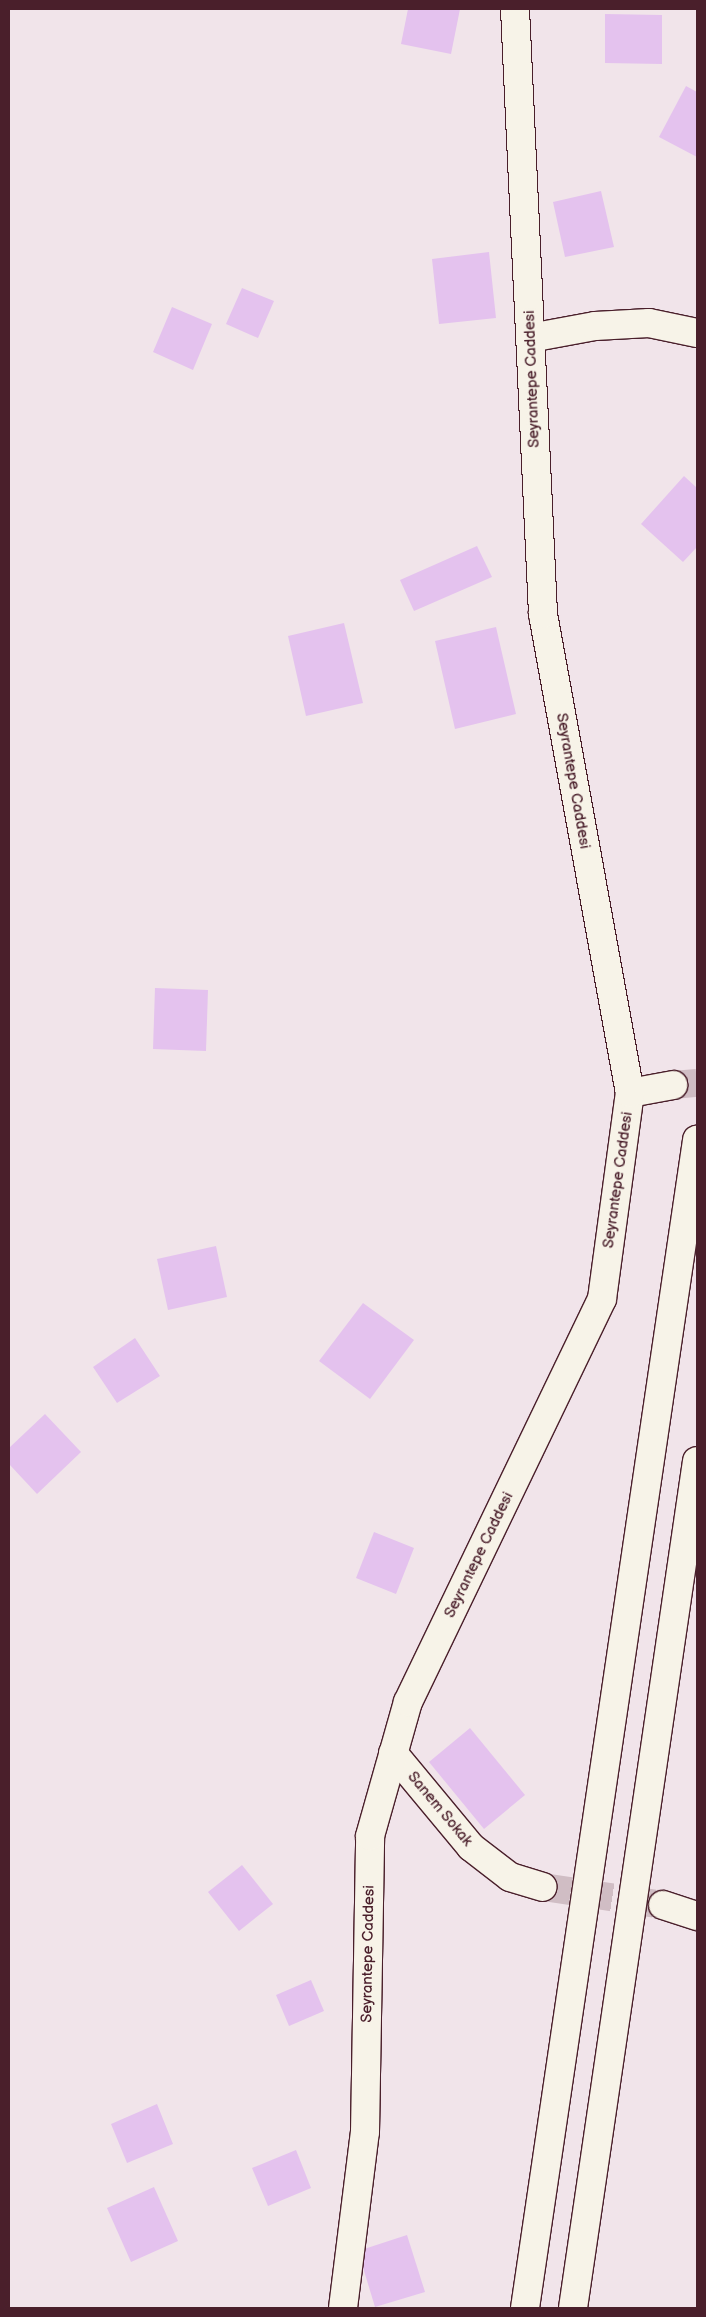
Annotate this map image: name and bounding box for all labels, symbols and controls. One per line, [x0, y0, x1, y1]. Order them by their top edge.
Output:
street label: Seyrantepe Caddesi [521, 310, 543, 448]
street label: Seyrantepe Caddesi [552, 712, 594, 850]
street label: Seyrantepe Caddesi [600, 1111, 636, 1249]
street label: Seyrantepe Caddesi [441, 1489, 517, 1621]
street label: Sanem Sokak [404, 1768, 476, 1850]
street label: Seyrantepe Caddesi [358, 1885, 378, 2023]

